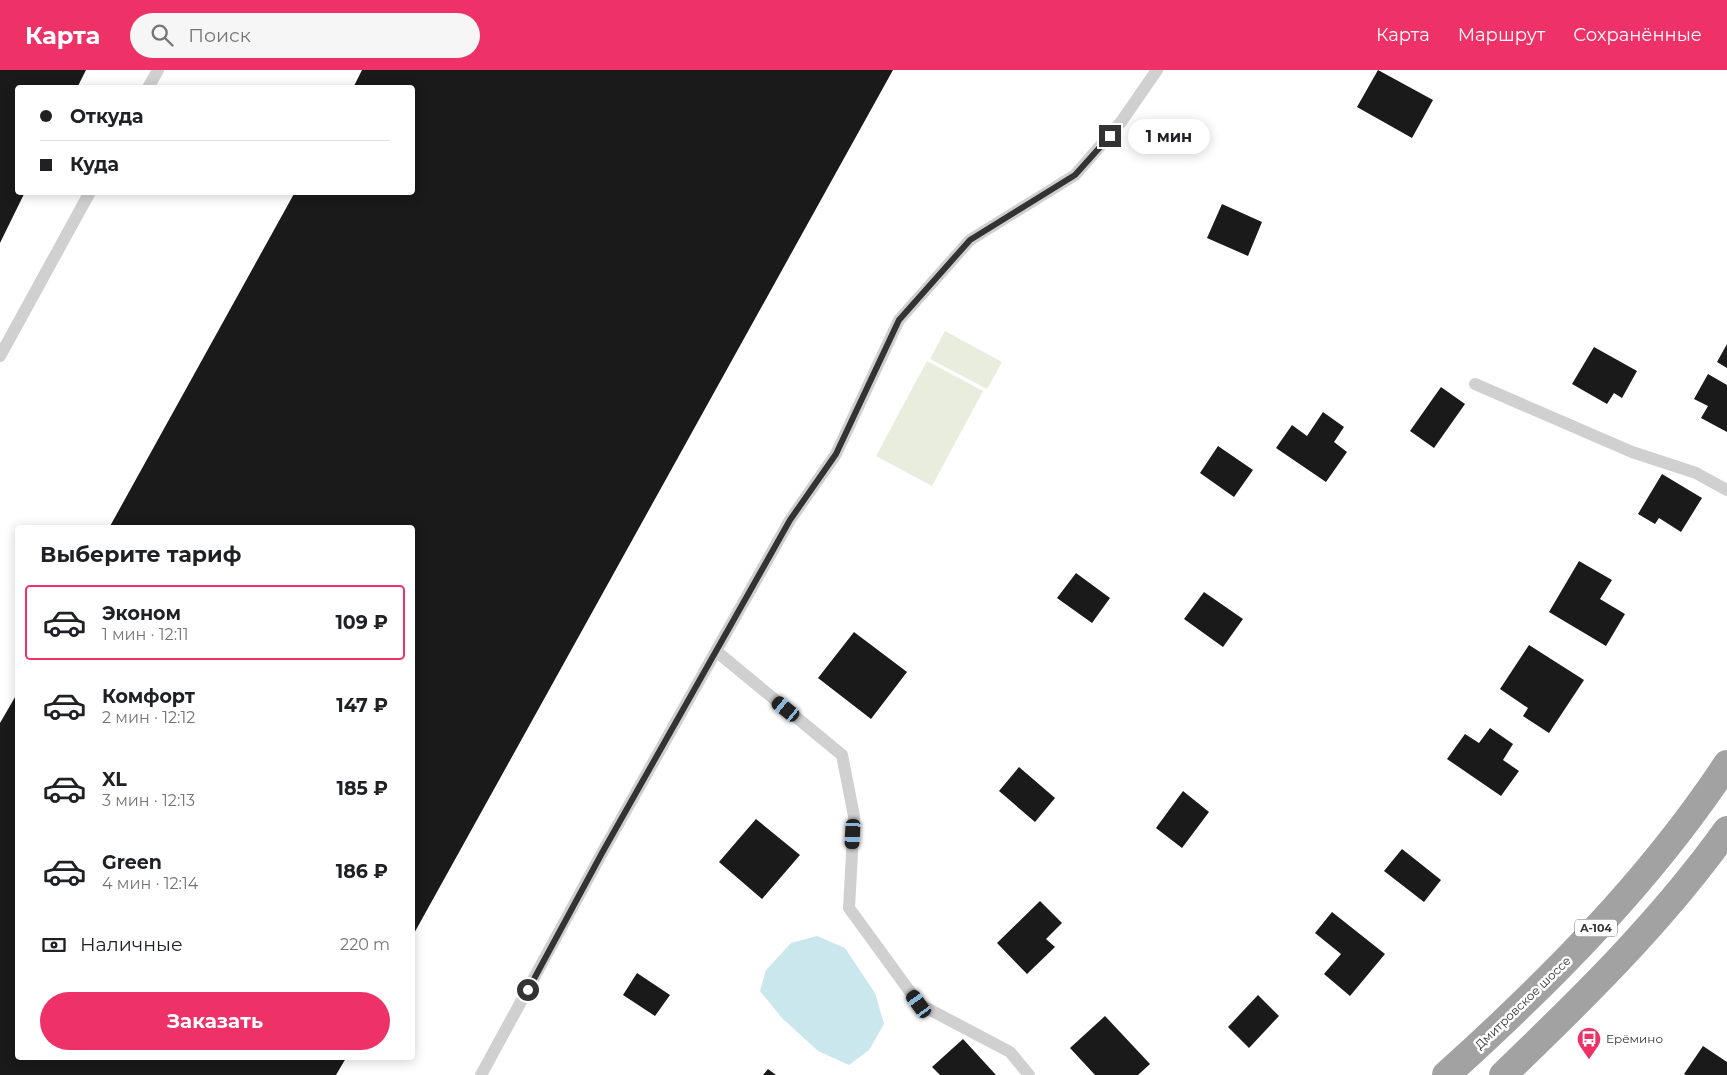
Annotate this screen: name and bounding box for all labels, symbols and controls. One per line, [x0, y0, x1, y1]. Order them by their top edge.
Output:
search box [130, 13, 480, 58]
text: Карта [25, 21, 100, 50]
icon: search [148, 21, 176, 49]
text: Поиск [188, 24, 251, 47]
text: Карта [1376, 24, 1430, 46]
text: Маршрут [1458, 24, 1545, 46]
text: Сохранённые [1573, 24, 1702, 46]
text: Откуда [70, 105, 144, 128]
callout: 1 мин [1128, 118, 1210, 154]
route end [1099, 125, 1121, 147]
text: 1 мин [1146, 127, 1192, 146]
text: Куда [70, 153, 119, 176]
text: Выберите тариф [40, 541, 241, 568]
icon: car [42, 600, 87, 645]
text: Эконом [102, 602, 181, 625]
text: 109 ₽ [335, 611, 388, 634]
text: 1 мин · 12:11 [102, 625, 189, 644]
icon: car [42, 683, 87, 728]
text: Комфорт [102, 685, 195, 708]
text: 147 ₽ [336, 694, 388, 717]
car [769, 694, 802, 724]
text: 2 мин · 12:12 [102, 708, 195, 727]
icon: car [42, 766, 87, 811]
text: XL [102, 768, 127, 791]
text: 185 ₽ [337, 777, 388, 800]
text: 3 мин · 12:13 [102, 791, 195, 810]
car [844, 819, 861, 849]
icon: car [42, 849, 87, 894]
text: Green [102, 851, 162, 874]
text: 186 ₽ [336, 860, 388, 883]
text: 4 мин · 12:14 [102, 874, 198, 893]
road number: А-104 [1575, 920, 1617, 936]
icon: cash [40, 931, 68, 959]
text: Наличные [80, 933, 183, 956]
text: 220 m [340, 935, 390, 954]
street label: Дмитровское шоссе [1472, 953, 1574, 1052]
route start [517, 979, 539, 1001]
car [904, 987, 933, 1021]
button: Заказать [40, 992, 390, 1050]
bus stop icon: Ерёмино [1576, 1026, 1602, 1060]
place label: Ерёмино [1606, 1031, 1663, 1046]

